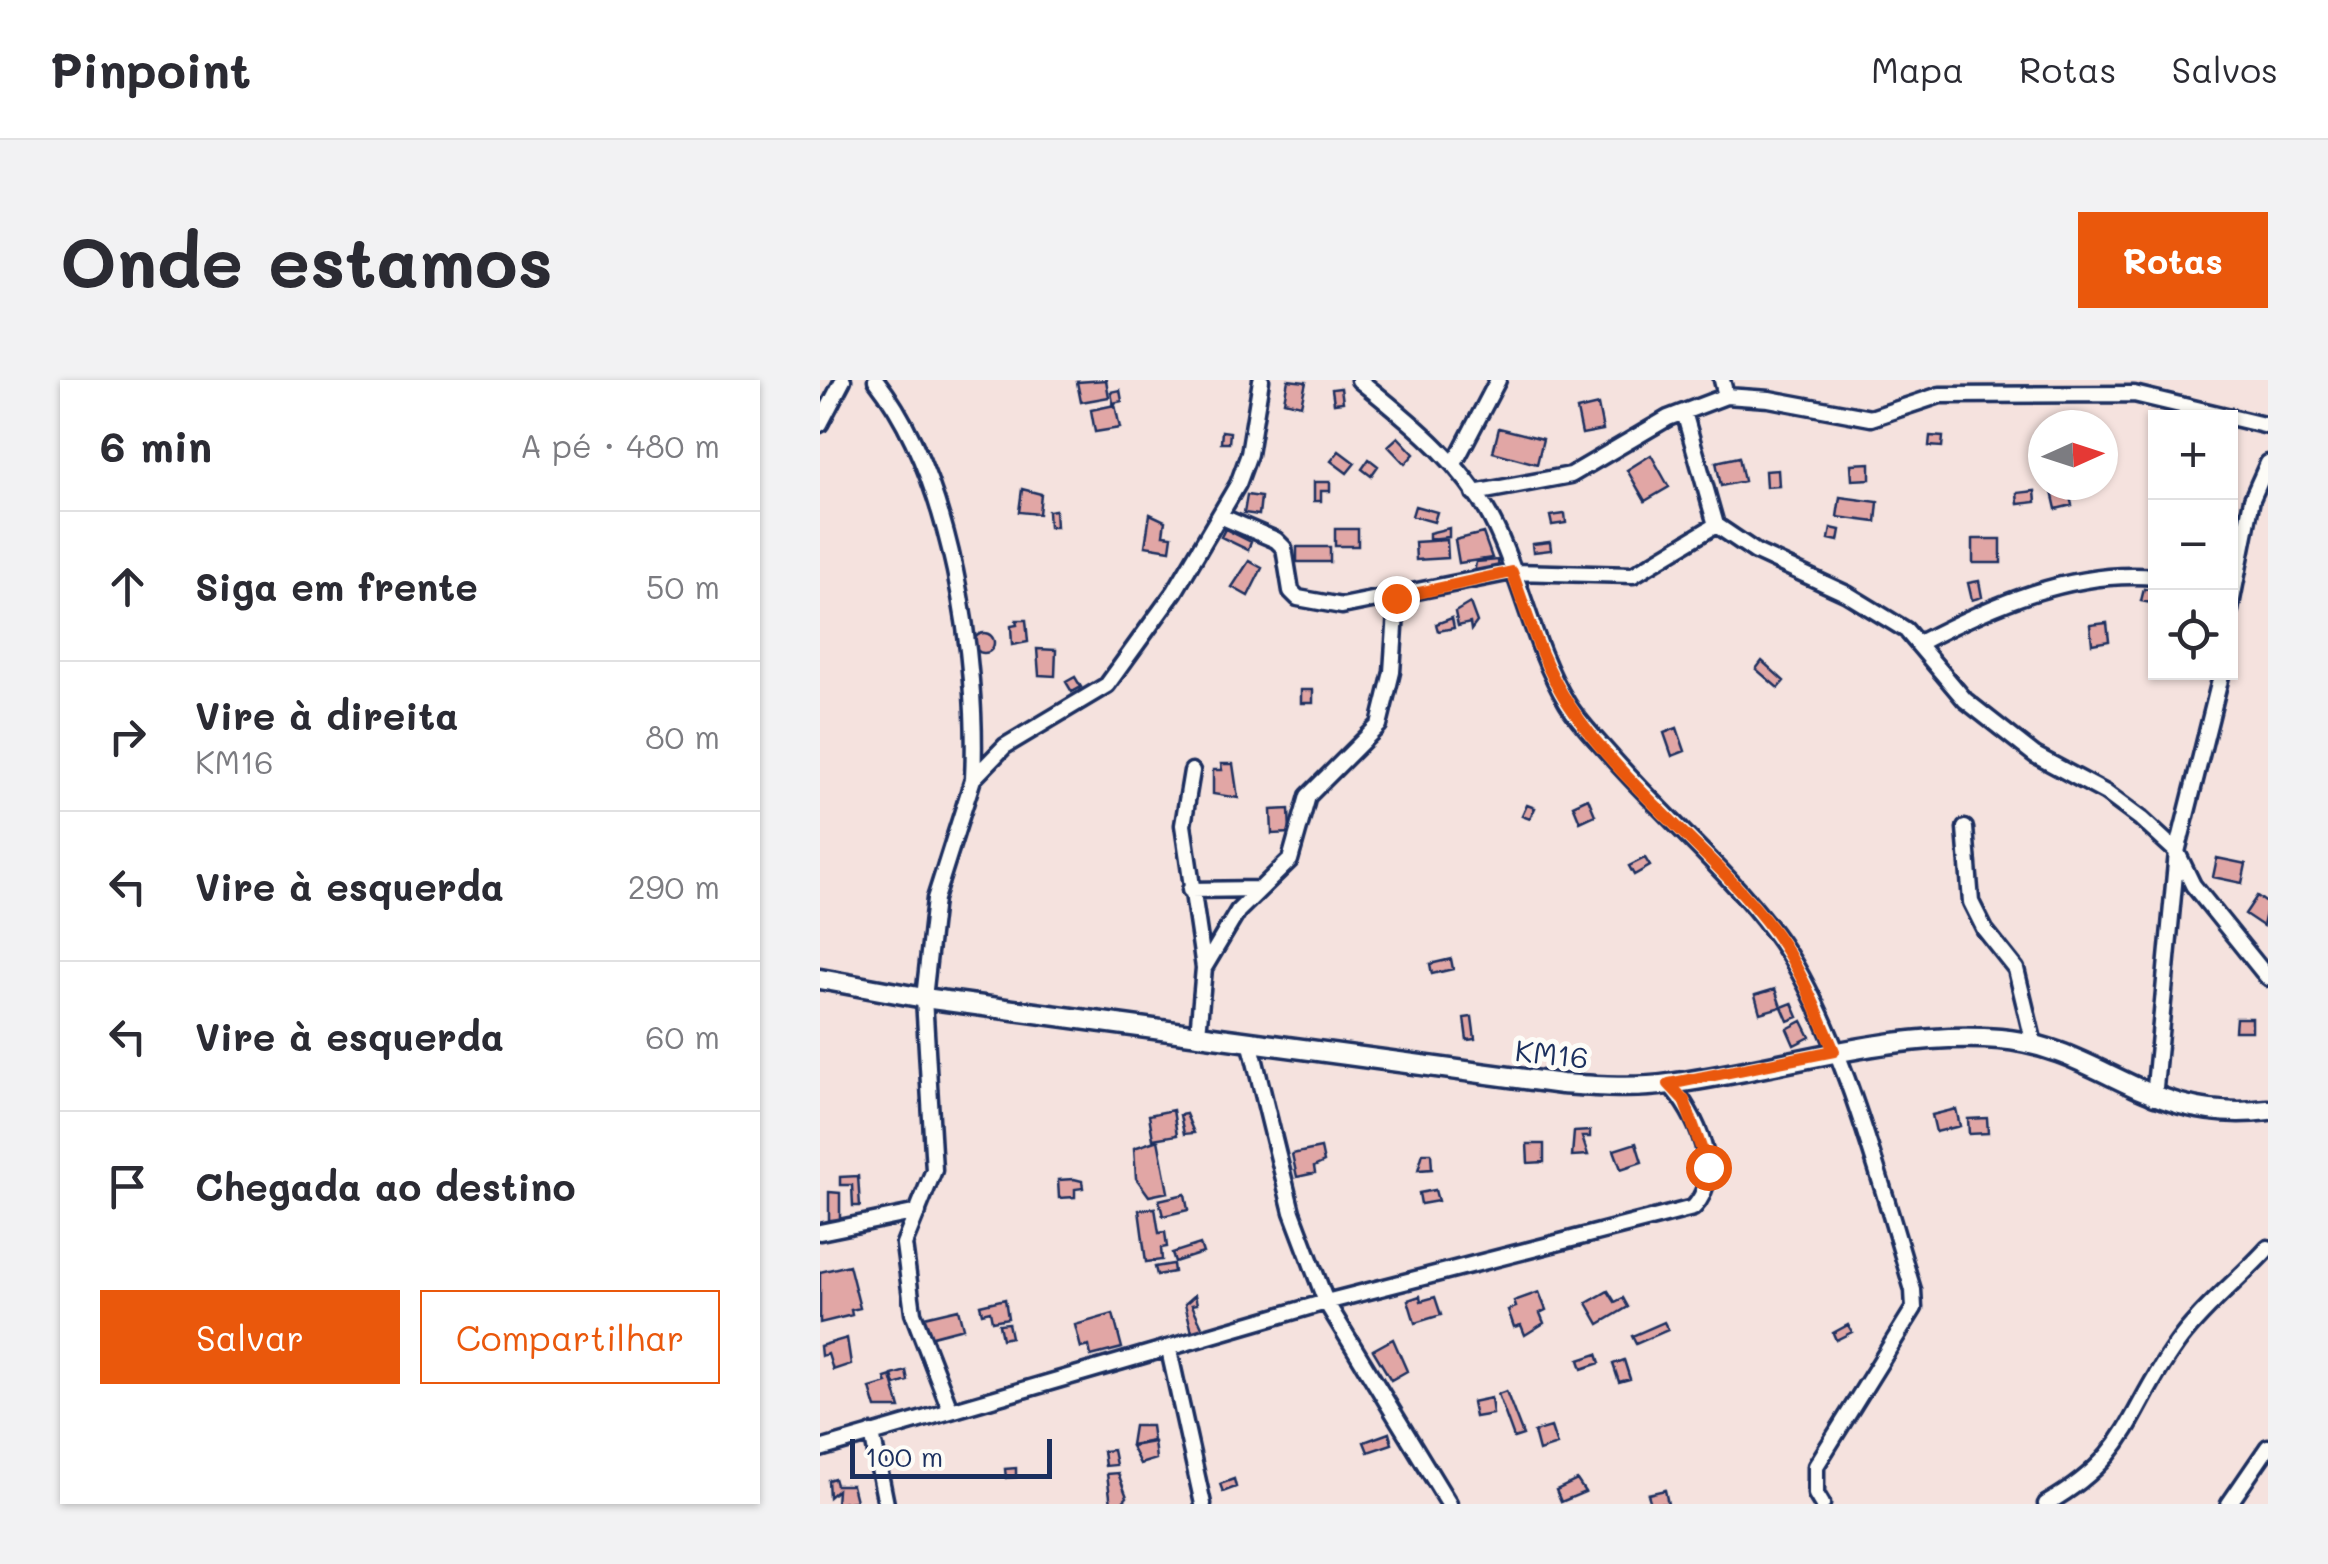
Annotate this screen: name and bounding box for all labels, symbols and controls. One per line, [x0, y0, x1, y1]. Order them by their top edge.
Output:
text: Pinpoint [50, 38, 251, 100]
text: Mapa [1871, 46, 1964, 92]
text: Rotas [2019, 46, 2116, 92]
text: Salvos [2171, 46, 2278, 92]
button: Rotas [2078, 212, 2268, 308]
text: Onde estamos [60, 214, 553, 306]
north arrow [2028, 410, 2118, 500]
map controls [2148, 410, 2238, 680]
button: + [2148, 410, 2238, 500]
text: 6 min [100, 418, 212, 473]
text: A pé · 480 m [520, 424, 720, 466]
button: − [2148, 500, 2238, 590]
icon: ahead [100, 559, 155, 614]
text: Siga em frente [195, 561, 478, 611]
text: 50 m [646, 565, 720, 607]
route end [1374, 576, 1420, 622]
button: locate [2148, 590, 2238, 680]
text: Vire à direita [195, 690, 459, 740]
icon: right [100, 709, 155, 764]
text: 80 m [645, 715, 720, 757]
text: KM16 [195, 740, 274, 782]
icon: left [100, 859, 155, 914]
text: Vire à esquerda [195, 861, 504, 911]
text: 290 m [628, 865, 720, 907]
icon: left [100, 1009, 155, 1064]
text: Vire à esquerda [195, 1011, 504, 1061]
text: 60 m [645, 1015, 720, 1057]
street label: KM16 [1513, 1029, 1591, 1077]
route start [1686, 1145, 1732, 1191]
icon: arrive [100, 1159, 155, 1214]
text: Chegada ao destino [195, 1161, 576, 1211]
button: Salvar [100, 1290, 400, 1384]
button: Compartilhar [420, 1290, 720, 1384]
scale bar [850, 1434, 1052, 1478]
text: 100 m [865, 1438, 943, 1474]

